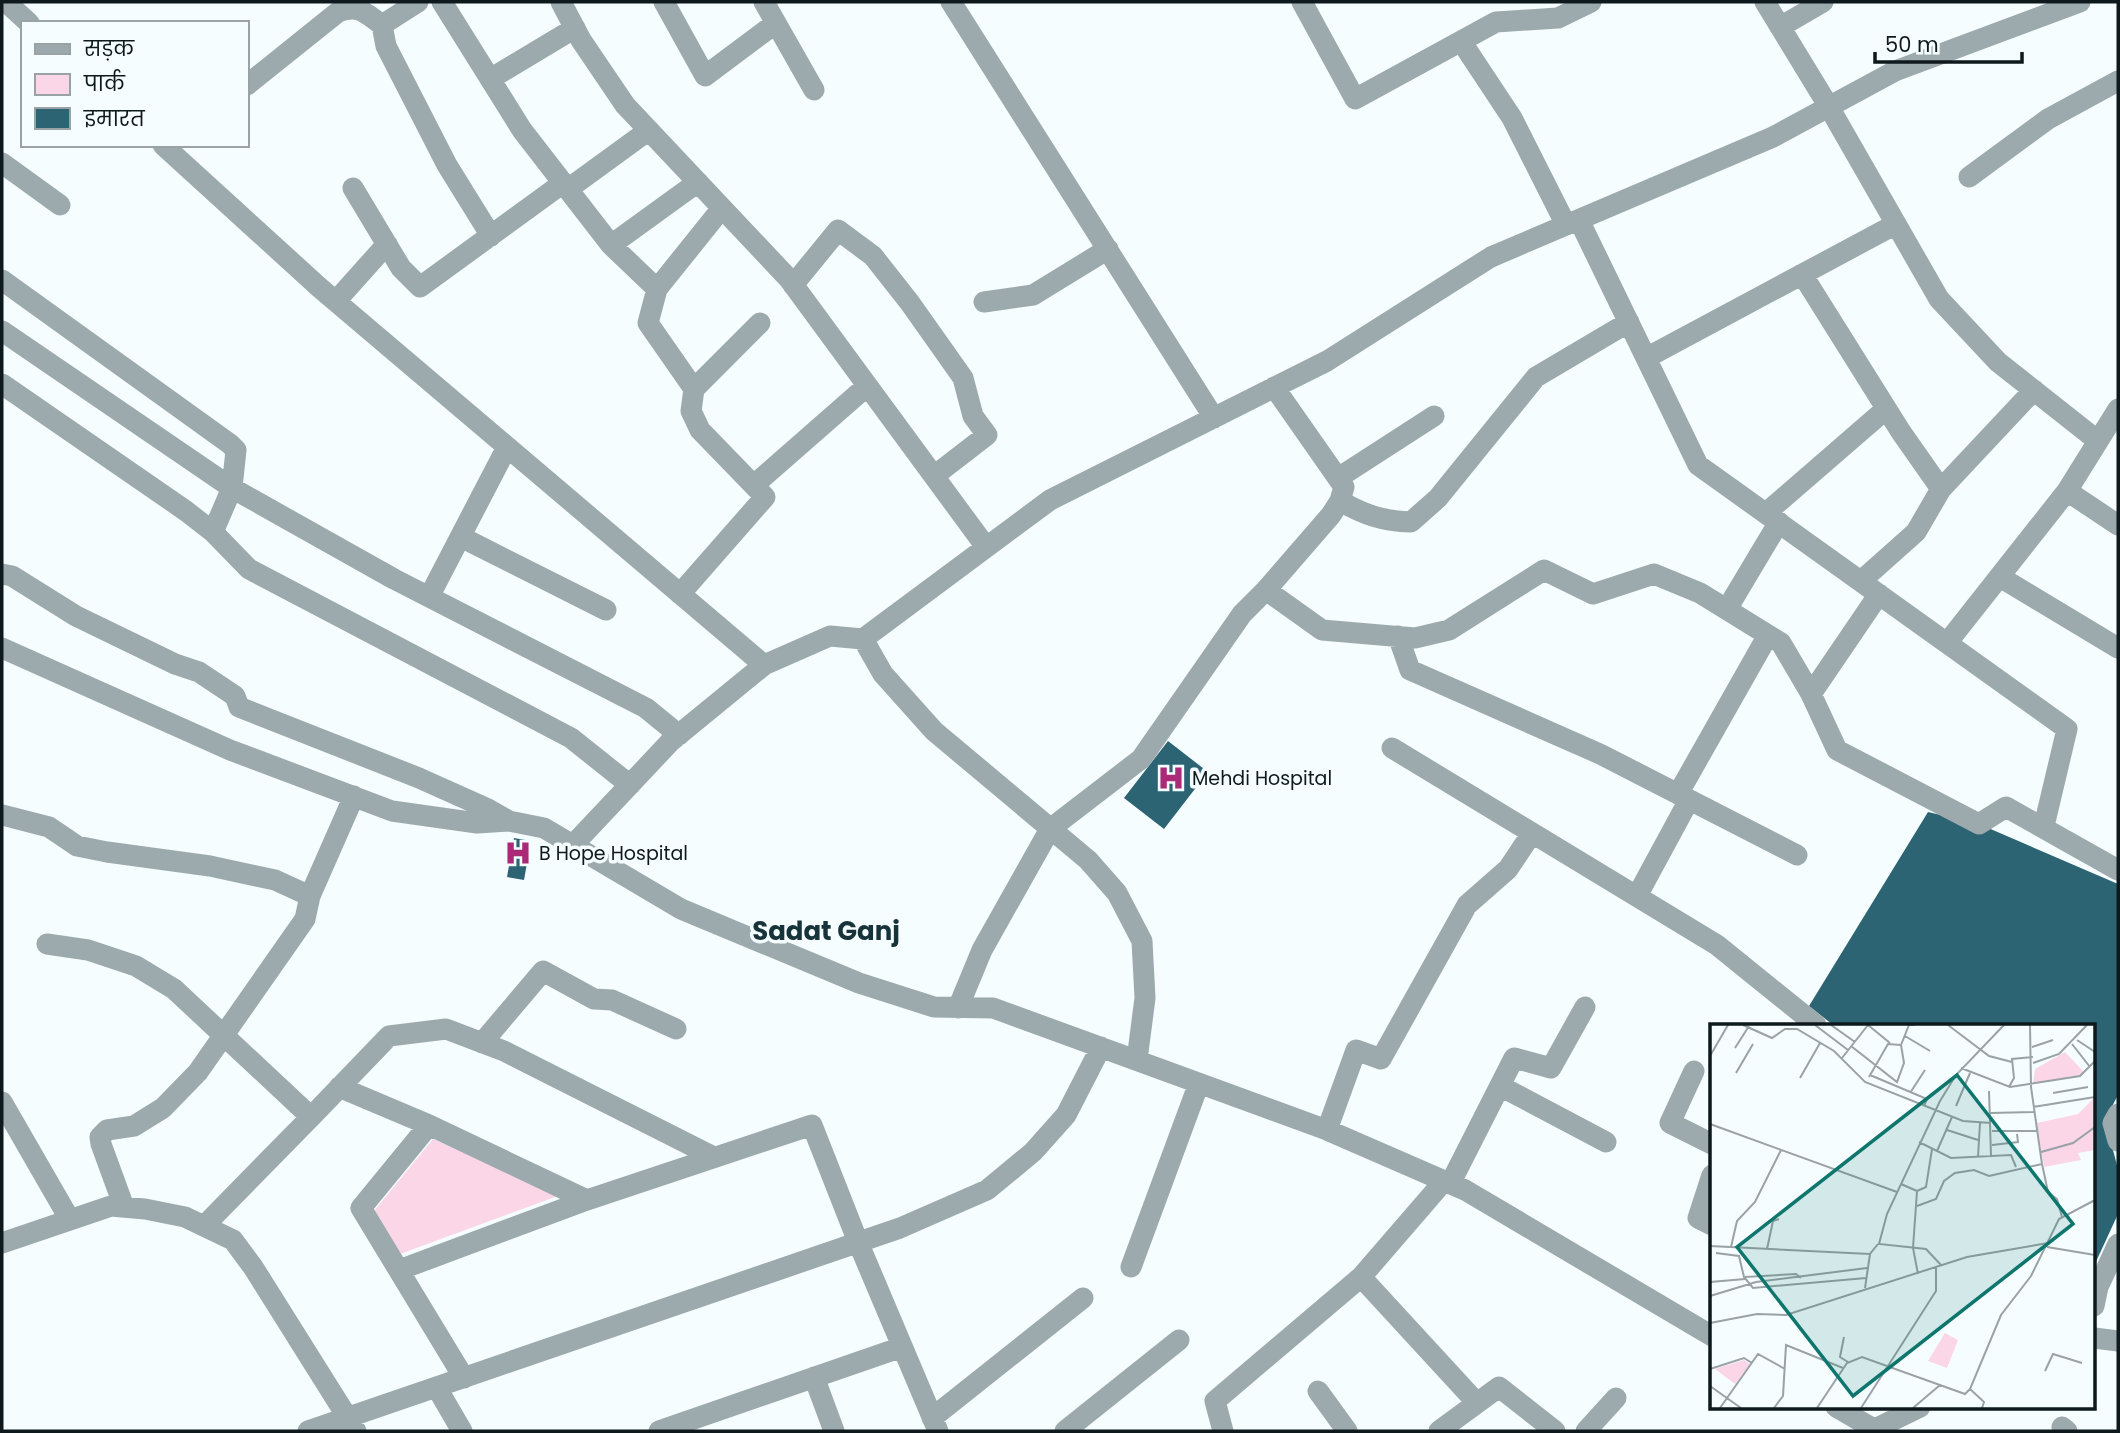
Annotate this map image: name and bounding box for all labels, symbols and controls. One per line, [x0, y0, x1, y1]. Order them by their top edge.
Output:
legend [21, 21, 248, 147]
scale bar [1875, 21, 2022, 65]
text: 50 m [1885, 30, 1939, 59]
text: सड़क [83, 34, 135, 63]
text: पार्क [83, 69, 126, 98]
text: इमारत [83, 104, 146, 133]
hospital icon: Mehdi Hospital [1156, 763, 1186, 793]
place label: Mehdi Hospital [1192, 765, 1332, 792]
hospital icon: B Hope Hospital [503, 838, 533, 868]
place label: B Hope Hospital [539, 840, 688, 867]
district label: Sadat Ganj [752, 913, 900, 949]
inset map [1710, 1024, 2096, 1408]

